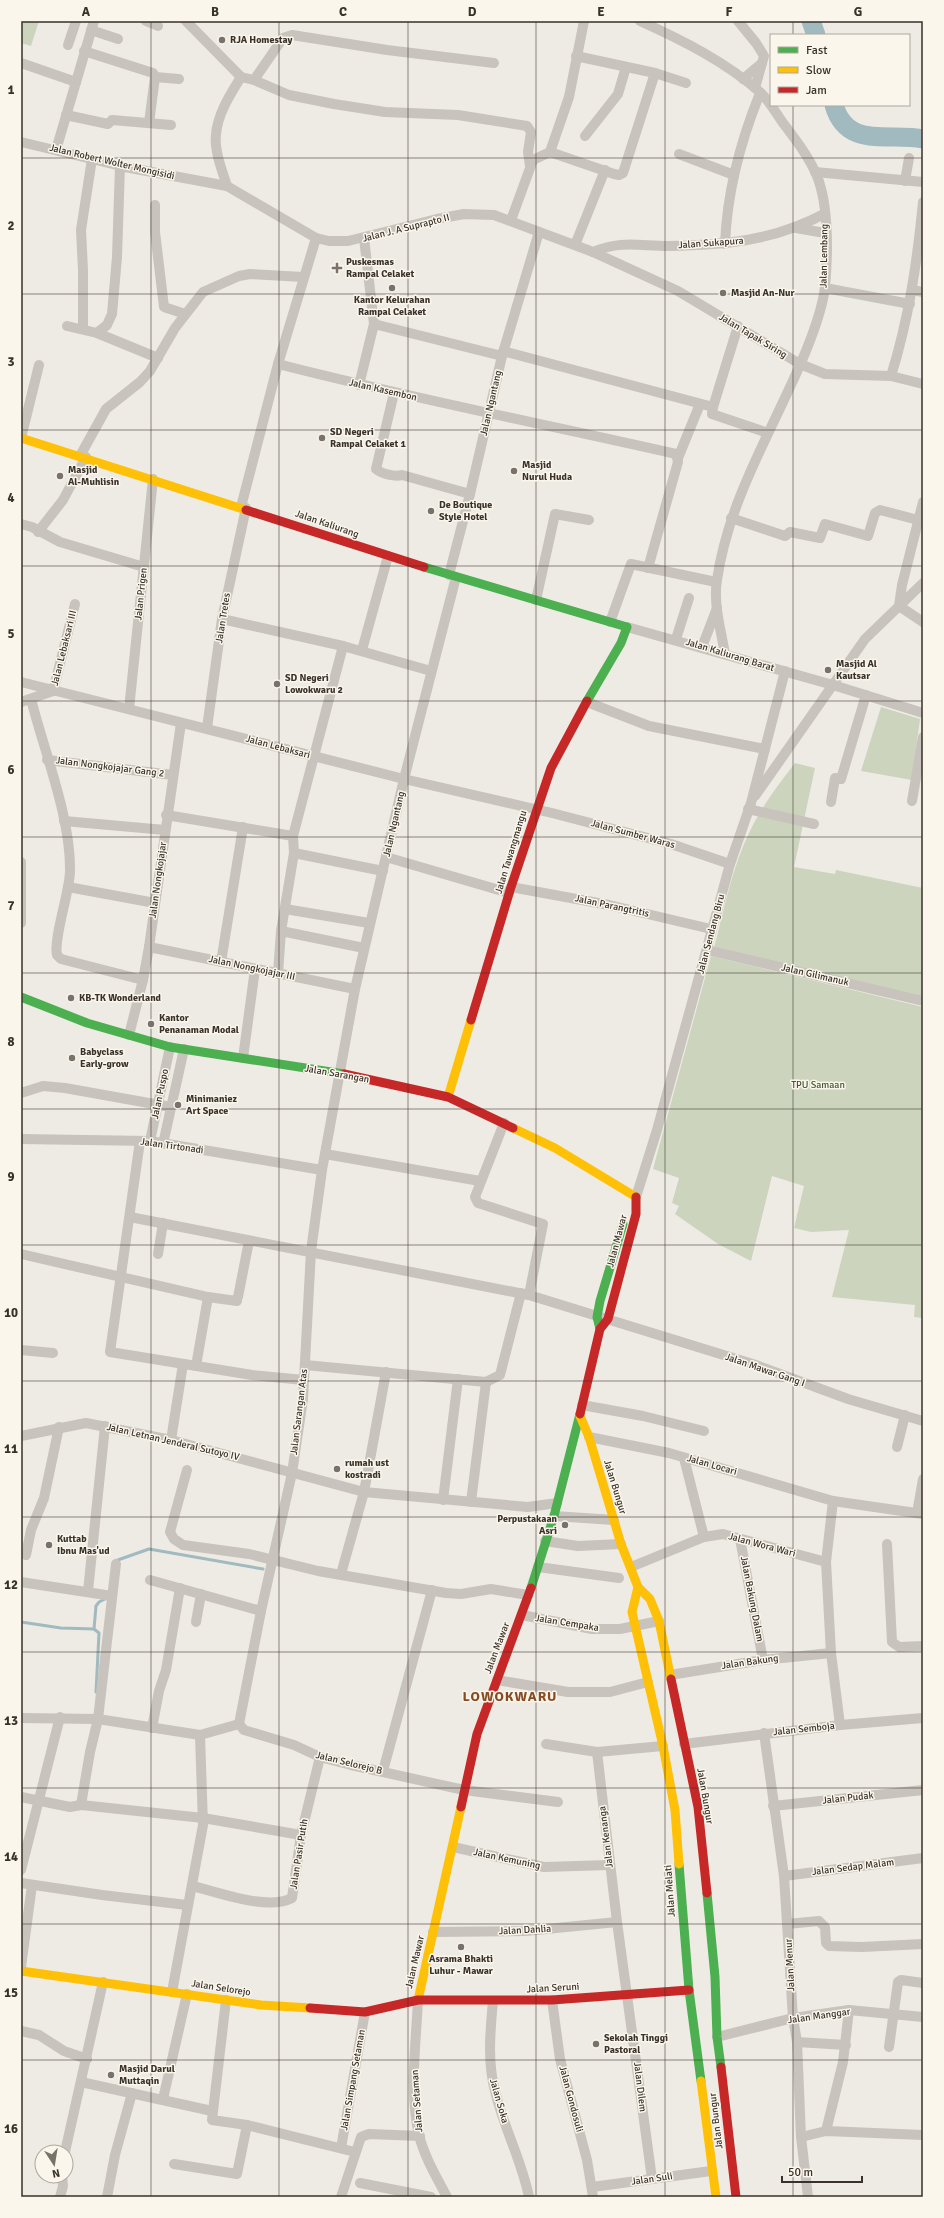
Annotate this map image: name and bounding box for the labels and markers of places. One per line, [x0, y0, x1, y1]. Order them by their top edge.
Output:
place label: RJA Homestay [230, 34, 293, 46]
marker: RJA Homestay [217, 35, 227, 45]
place label: Puskesmas Rampal Celaket [346, 256, 414, 280]
marker: Puskesmas Rampal Celaket [331, 262, 343, 274]
marker: Kantor Kelurahan Rampal Celaket [387, 283, 397, 293]
place label: Masjid An-Nur [731, 287, 795, 299]
marker: Masjid An-Nur [718, 288, 728, 298]
place label: Kantor Kelurahan Rampal Celaket [354, 294, 431, 318]
place label: SD Negeri Rampal Celaket 1 [330, 426, 406, 450]
marker: SD Negeri Rampal Celaket 1 [317, 433, 327, 443]
place label: Masjid Nurul Huda [522, 459, 572, 483]
place label: Masjid Al-Muhlisin [68, 464, 120, 488]
marker: Masjid Nurul Huda [509, 466, 519, 476]
marker: Masjid Al-Muhlisin [55, 471, 65, 481]
place label: De Boutique Style Hotel [439, 499, 492, 523]
marker: De Boutique Style Hotel [426, 506, 436, 516]
place label: Masjid Al Kautsar [836, 658, 877, 682]
marker: Masjid Al Kautsar [823, 665, 833, 675]
place label: SD Negeri Lowokwaru 2 [285, 672, 343, 696]
marker: SD Negeri Lowokwaru 2 [272, 679, 282, 689]
place label: KB-TK Wonderland [79, 992, 162, 1004]
marker: KB-TK Wonderland [66, 993, 76, 1003]
place label: Kantor Penanaman Modal [159, 1012, 239, 1036]
marker: Kantor Penanaman Modal [146, 1019, 156, 1029]
place label: Babyclass Early-grow [80, 1046, 129, 1070]
marker: Babyclass Early-grow [67, 1053, 77, 1063]
place label: Minimaniez Art Space [186, 1093, 237, 1117]
marker: Minimaniez Art Space [173, 1100, 183, 1110]
place label: rumah ust kostradi [345, 1457, 389, 1481]
marker: rumah ust kostradi [332, 1464, 342, 1474]
place label: Perpustakaan Asri [497, 1513, 558, 1537]
marker: Perpustakaan Asri [560, 1520, 570, 1530]
place label: Kuttab Ibnu Mas'ud [57, 1533, 110, 1557]
marker: Kuttab Ibnu Mas'ud [44, 1540, 54, 1550]
marker: Asrama Bhakti Luhur - Mawar [456, 1942, 466, 1952]
place label: Asrama Bhakti Luhur - Mawar [429, 1953, 493, 1977]
place label: Sekolah Tinggi Pastoral [604, 2032, 668, 2056]
marker: Sekolah Tinggi Pastoral [591, 2039, 601, 2049]
place label: Masjid Darul Muttaqin [119, 2063, 175, 2087]
marker: Masjid Darul Muttaqin [106, 2070, 116, 2080]

